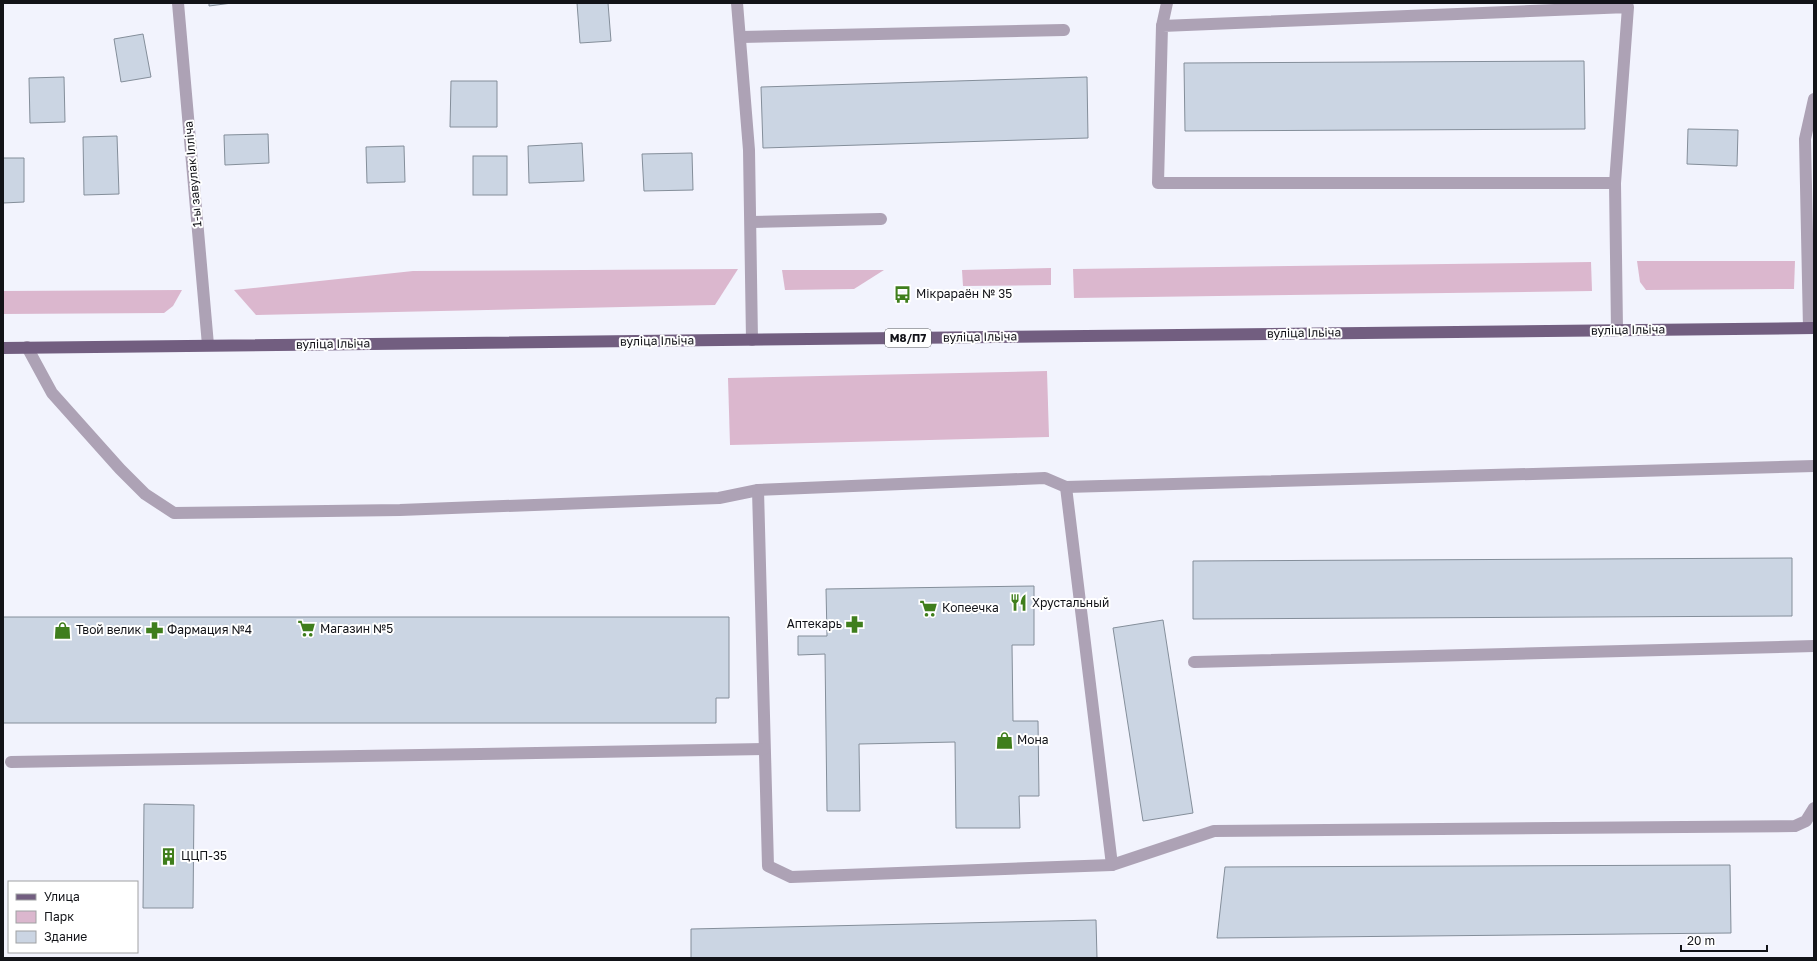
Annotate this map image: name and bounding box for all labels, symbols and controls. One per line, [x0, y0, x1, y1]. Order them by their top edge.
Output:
street label: 1-ы завулак Ілліча [180, 120, 205, 228]
bus stop icon: Мікрараён № 35 [893, 284, 913, 304]
place label: Мікрараён № 35 [916, 286, 1012, 301]
street label: вуліца Ільіча [1591, 321, 1665, 338]
street label: вуліца Ільіча [1267, 324, 1341, 341]
street label: вуліца Ільіча [943, 328, 1017, 345]
road number: М8/П7 [885, 329, 931, 347]
street label: вуліца Ільіча [620, 332, 694, 349]
street label: вуліца Ільіча [296, 335, 370, 352]
restaurant icon: Хрустальный [1009, 593, 1029, 613]
place label: Хрустальный [1032, 595, 1109, 610]
supermarket icon: Копеечка [919, 598, 939, 618]
place label: Копеечка [942, 600, 999, 615]
pharmacy icon: Аптекарь [845, 614, 865, 634]
place label: Аптекарь [787, 616, 842, 631]
supermarket icon: Магазин №5 [297, 619, 317, 639]
shop icon: Твой велик [53, 620, 73, 640]
pharmacy icon: Фармация №4 [144, 620, 164, 640]
place label: Магазин №5 [320, 621, 393, 636]
place label: Твой велик [76, 622, 142, 637]
place label: Фармация №4 [167, 622, 252, 637]
shop icon: Мона [994, 730, 1014, 750]
place label: Мона [1017, 732, 1049, 747]
building icon: ЦЦП-35 [158, 846, 178, 866]
place label: ЦЦП-35 [181, 848, 227, 863]
legend [8, 881, 138, 953]
text: Улица [44, 889, 80, 904]
text: Парк [44, 909, 74, 924]
scale bar [1681, 927, 1767, 953]
text: Здание [44, 929, 87, 944]
text: 20 m [1687, 933, 1715, 948]

